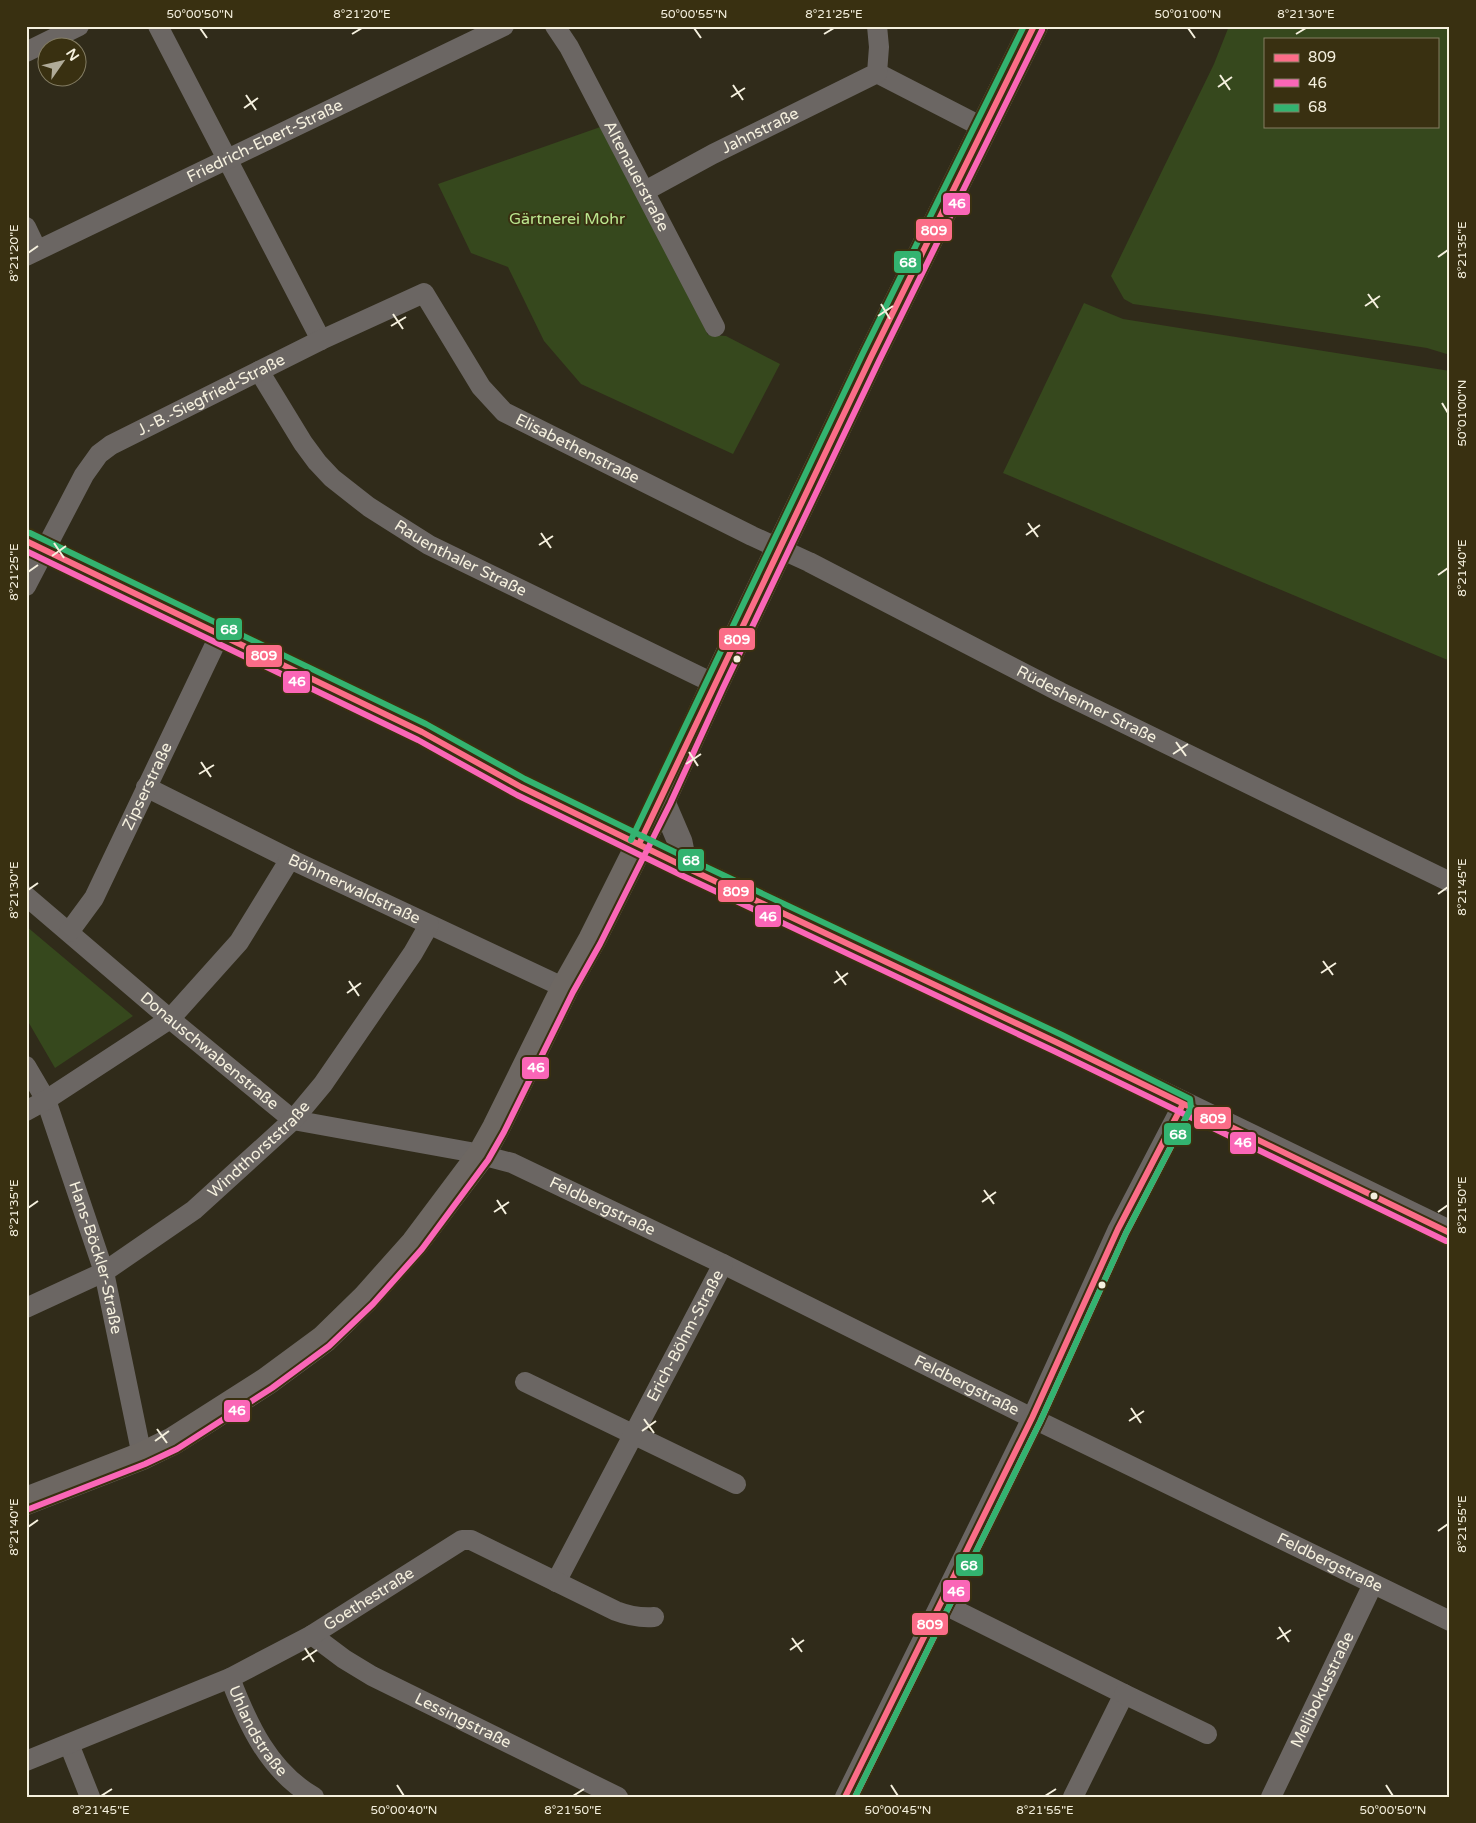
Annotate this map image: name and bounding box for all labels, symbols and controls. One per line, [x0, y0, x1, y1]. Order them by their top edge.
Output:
text: 50°00'50"N [167, 7, 234, 21]
text: 8°21'20"E [333, 7, 391, 21]
text: 50°00'55"N [661, 7, 728, 21]
text: 8°21'25"E [805, 7, 863, 21]
text: 50°01'00"N [1155, 7, 1222, 21]
text: 8°21'30"E [1277, 7, 1335, 21]
north arrow [38, 38, 88, 88]
legend [1264, 38, 1438, 128]
text: N [62, 46, 83, 64]
text: 809 [1308, 48, 1336, 66]
text: 46 [1308, 74, 1327, 92]
street label: Friedrich-Ebert-Straße [183, 95, 346, 187]
text: 68 [1308, 98, 1327, 116]
street label: Jahnstraße [718, 103, 802, 158]
street label: Altenauerstraße [599, 117, 674, 235]
line badge: 46 [942, 192, 971, 216]
text: 46 [948, 195, 966, 212]
park label: Gärtnerei Mohr [509, 209, 626, 229]
line badge: 809 [915, 218, 953, 242]
text: 8°21'35"E [1455, 221, 1469, 279]
text: 809 [921, 222, 947, 239]
text: 8°21'20"E [7, 224, 21, 282]
line badge: 68 [893, 250, 922, 274]
text: 68 [899, 254, 917, 271]
street label: J.-B.-Siegfried-Straße [134, 350, 288, 440]
text: 50°01'00"N [1455, 380, 1469, 447]
street label: Elisabethenstraße [512, 409, 643, 488]
street label: Rauenthaler Straße [391, 516, 530, 601]
text: 8°21'40"E [1455, 539, 1469, 597]
text: 8°21'25"E [7, 543, 21, 601]
line badge: 68 [215, 617, 243, 641]
text: 68 [220, 621, 238, 638]
line badge: 809 [718, 627, 756, 651]
text: 809 [724, 631, 750, 648]
line badge: 809 [245, 644, 283, 668]
text: 809 [251, 647, 277, 664]
unlabelled marker [732, 654, 742, 664]
street label: Rüdesheimer Straße [1013, 661, 1160, 748]
line badge: 46 [282, 670, 311, 694]
text: 46 [288, 673, 306, 690]
street label: Zipserstraße [118, 739, 177, 833]
line badge: 68 [677, 848, 705, 872]
street label: Böhmerwaldstraße [285, 850, 424, 929]
text: 68 [682, 852, 700, 869]
text: 8°21'45"E [1455, 858, 1469, 916]
text: 8°21'30"E [7, 861, 21, 919]
line badge: 809 [717, 879, 755, 903]
text: 809 [723, 883, 749, 900]
line badge: 46 [754, 904, 782, 928]
text: 46 [759, 908, 777, 925]
street label: Donauschwabenstraße [136, 988, 283, 1114]
line badge: 46 [521, 1056, 550, 1080]
text: 46 [527, 1059, 545, 1076]
street label: Windthorststraße [204, 1097, 314, 1202]
line badge: 809 [1193, 1106, 1232, 1130]
text: 809 [1200, 1110, 1226, 1127]
line badge: 68 [1163, 1122, 1192, 1146]
text: 68 [1169, 1126, 1187, 1143]
line badge: 46 [1229, 1131, 1257, 1155]
text: 46 [1234, 1134, 1252, 1151]
street label: Feldbergstraße [546, 1172, 659, 1240]
text: 8°21'50"E [1455, 1176, 1469, 1234]
text: 8°21'35"E [7, 1179, 21, 1237]
street label: Hans-Böckler-Straße [64, 1179, 127, 1336]
unlabelled marker [1369, 1191, 1379, 1201]
street label: Erich-Böhm-Straße [642, 1267, 728, 1405]
unlabelled marker [1097, 1280, 1107, 1290]
street label: Feldbergstraße [911, 1351, 1023, 1420]
line badge: 46 [223, 1399, 251, 1423]
text: 46 [228, 1402, 246, 1419]
text: 8°21'55"E [1455, 1495, 1469, 1553]
text: 8°21'40"E [7, 1498, 21, 1556]
street label: Feldbergstraße [1274, 1528, 1386, 1597]
line badge: 68 [955, 1553, 984, 1577]
text: 68 [960, 1557, 978, 1574]
street label: Goethestraße [320, 1563, 418, 1635]
line badge: 46 [942, 1579, 971, 1603]
text: 46 [947, 1583, 965, 1600]
line badge: 809 [911, 1612, 949, 1636]
text: 809 [917, 1616, 943, 1633]
street label: Melibokusstraße [1286, 1629, 1359, 1751]
street label: Uhlandstraße [224, 1683, 292, 1781]
street label: Lessingstraße [411, 1688, 514, 1753]
text: 8°21'45"E [72, 1803, 130, 1817]
text: 50°00'40"N [371, 1803, 438, 1817]
text: 8°21'50"E [544, 1803, 602, 1817]
text: 50°00'45"N [865, 1803, 932, 1817]
text: 8°21'55"E [1016, 1803, 1074, 1817]
text: 50°00'50"N [1360, 1803, 1427, 1817]

